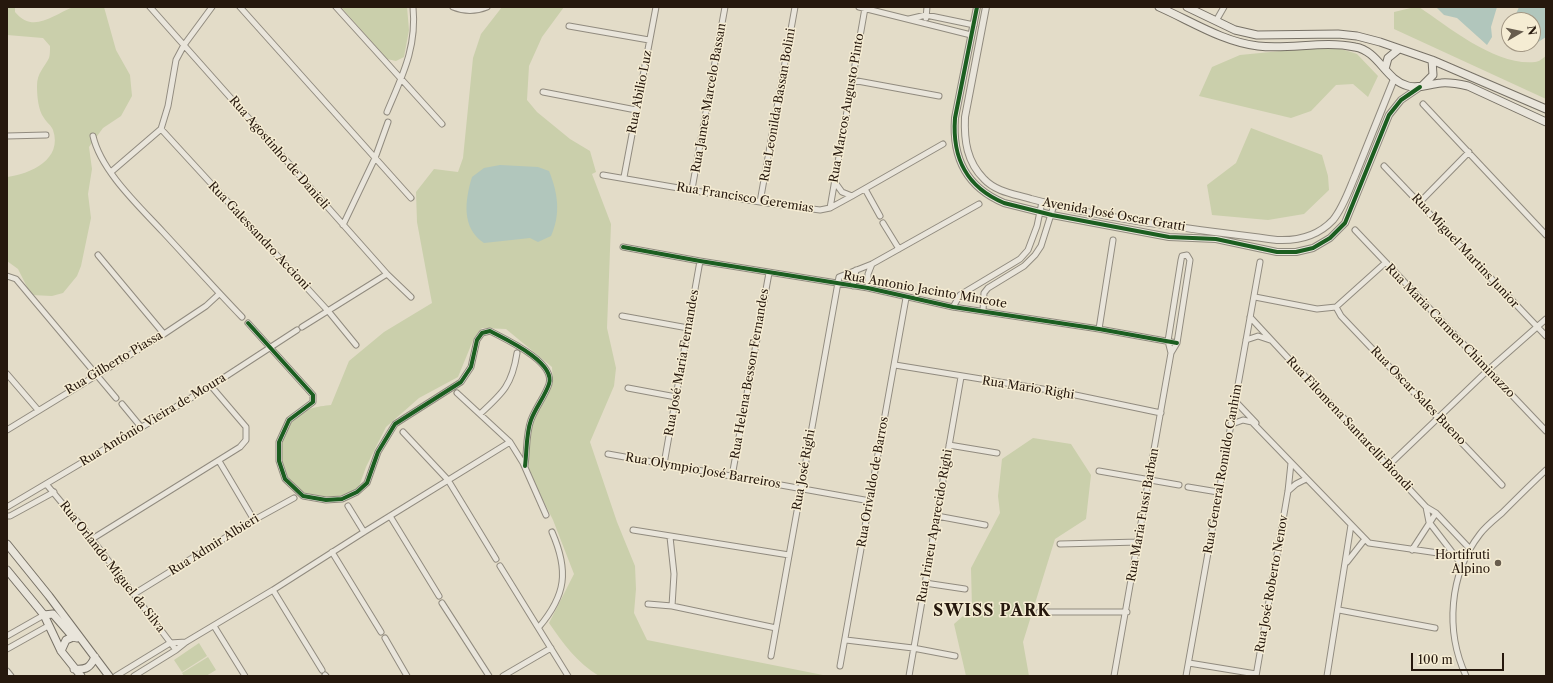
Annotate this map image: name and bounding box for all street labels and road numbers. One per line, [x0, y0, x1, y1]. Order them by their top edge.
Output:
street label: Rua James Marcelo Bassan [689, 22, 729, 174]
street label: Rua Leonilda Bassan Bolini [757, 27, 799, 183]
street label: Rua Marcos Augusto Pinto [827, 32, 867, 184]
street label: Rua Abilio Luz [625, 49, 655, 135]
street label: Rua Agostinho de Danieli [226, 93, 332, 213]
street label: Rua Galessandro Accioni [205, 179, 313, 293]
street label: Rua Francisco Geremias [675, 180, 815, 216]
street label: Rua Miguel Martins Junior [1408, 191, 1522, 311]
street label: Avenida José Oscar Gratti [1041, 195, 1187, 235]
street label: Rua Maria Carmen Chiminazzo [1382, 261, 1518, 401]
street label: Rua Antonio Jacinto Mincote [842, 268, 1008, 312]
street label: Rua Helena Besson Fernandes [728, 288, 772, 460]
street label: Rua José Maria Fernandes [662, 289, 702, 437]
street label: Rua Gilberto Piassa [63, 328, 165, 398]
street label: Rua Oscar Sales Bueno [1367, 344, 1469, 448]
street label: Rua Filomena Santarelli Biondi [1283, 354, 1415, 494]
street label: Rua Antônio Vieira de Moura [77, 371, 229, 469]
street label: Rua Mario Righi [981, 374, 1075, 402]
street label: Rua General Romildo Canhim [1201, 383, 1245, 555]
street label: Rua Orivaldo de Barros [854, 415, 892, 549]
street label: Rua José Righi [790, 428, 818, 512]
street label: Rua Maria Fussi Barban [1124, 447, 1162, 583]
street label: Rua Irineu Aparecido Righi [914, 448, 956, 604]
street label: Rua Olympio José Barreiros [624, 450, 782, 492]
street label: Rua Orlando Miguel da Silva [56, 499, 168, 635]
street label: Rua Admir Albieri [166, 511, 262, 579]
street label: Rua José Roberto Nenov [1253, 514, 1291, 654]

